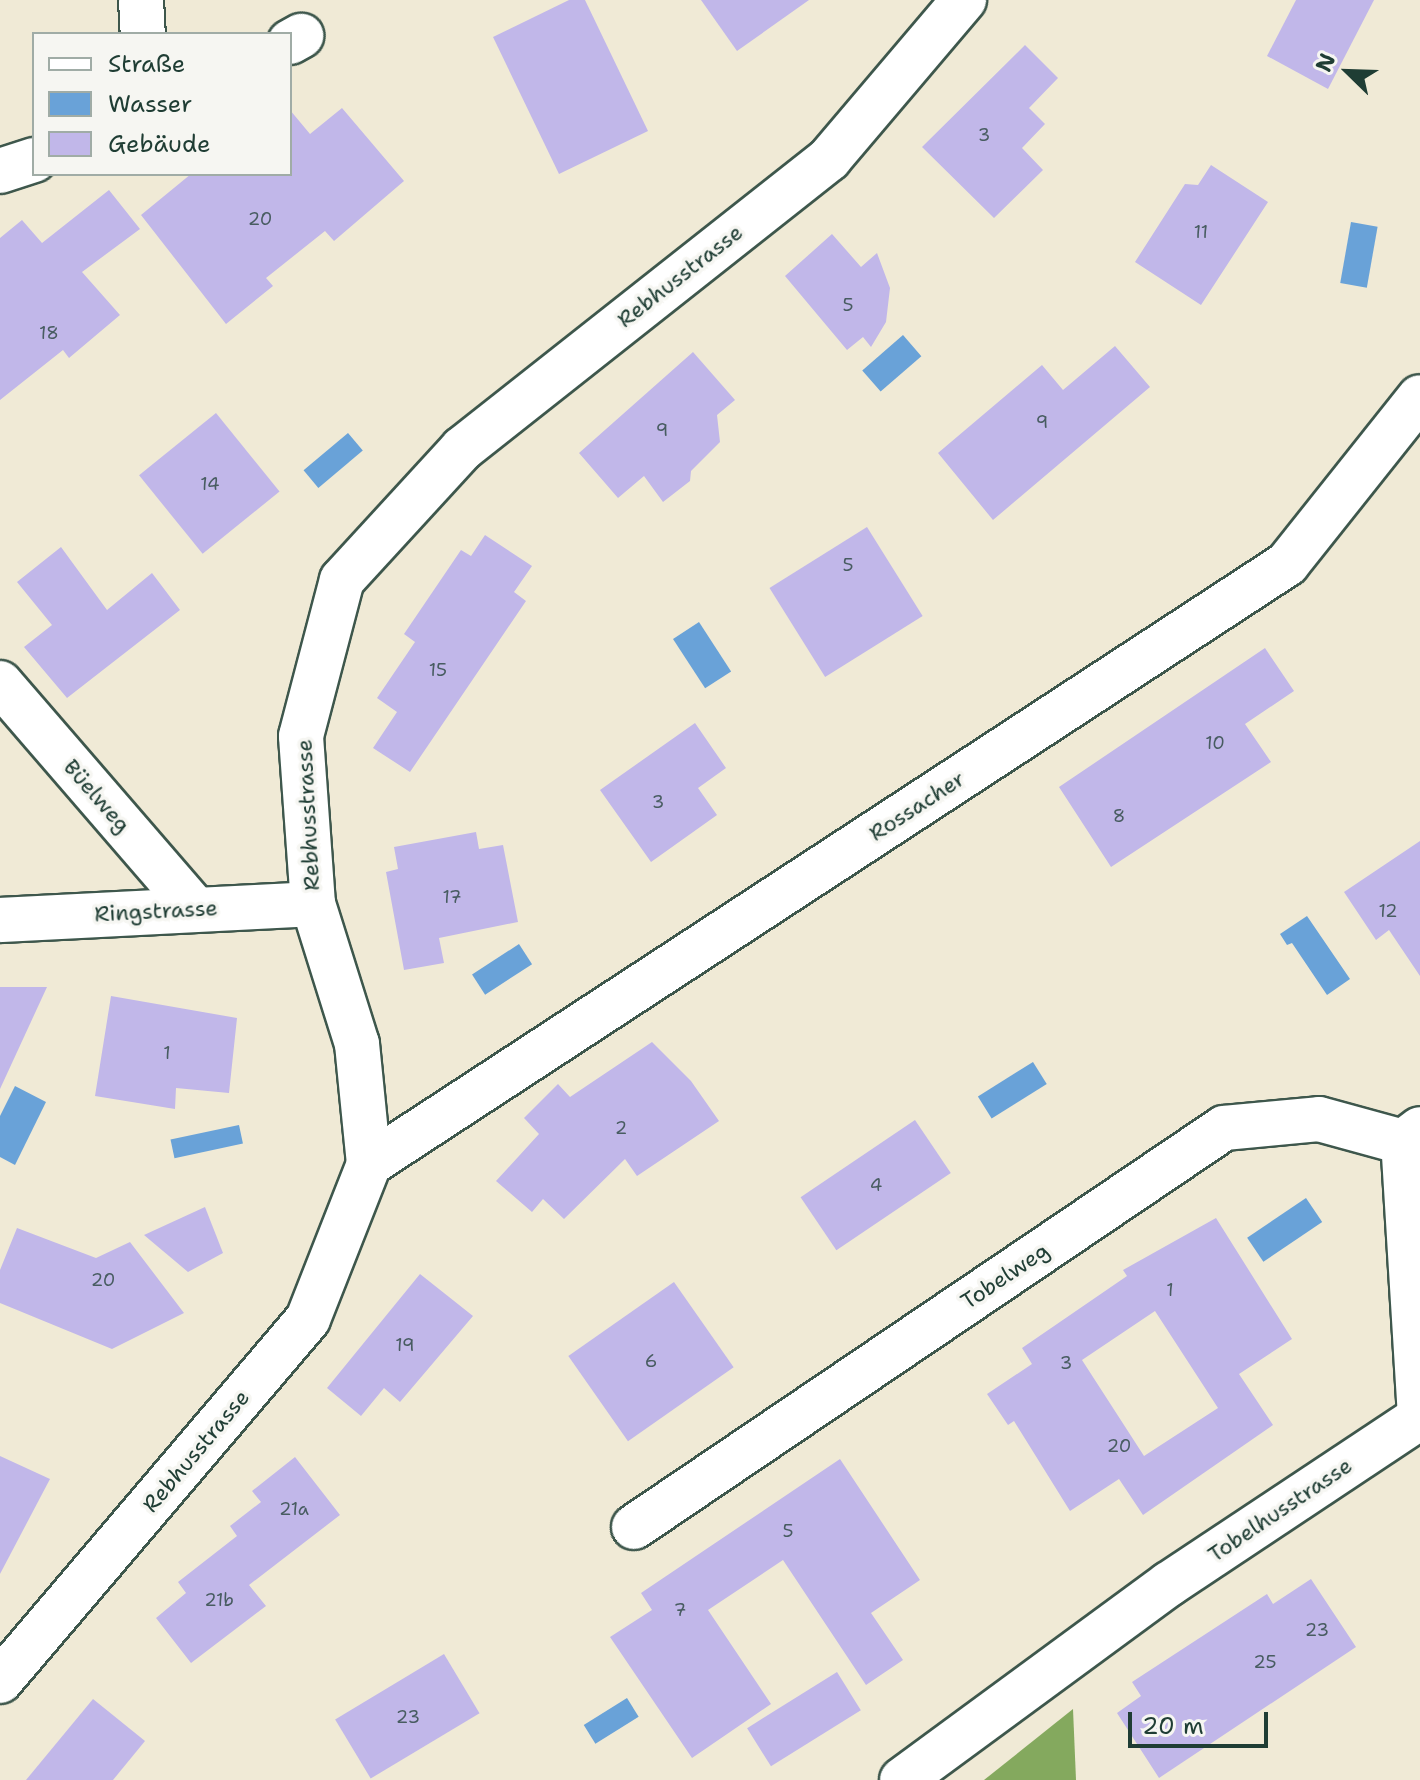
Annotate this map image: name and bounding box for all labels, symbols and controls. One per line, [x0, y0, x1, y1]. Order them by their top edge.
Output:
legend [32, 32, 292, 176]
north arrow [1308, 32, 1388, 112]
text: Straße [108, 48, 185, 80]
text: N [1309, 49, 1342, 76]
text: Wasser [108, 88, 192, 120]
house number: 3 [978, 124, 990, 146]
text: Gebäude [108, 128, 210, 160]
house number: 20 [248, 208, 272, 230]
street label: Rebhusstrasse [612, 219, 748, 333]
house number: 11 [1194, 221, 1208, 243]
house number: 5 [842, 294, 854, 316]
house number: 18 [39, 322, 59, 344]
house number: 9 [1036, 411, 1048, 433]
house number: 9 [656, 419, 668, 441]
house number: 14 [200, 473, 220, 495]
house number: 5 [842, 554, 854, 576]
house number: 15 [429, 659, 447, 681]
house number: 10 [1205, 732, 1225, 754]
street label: Rebhusstrasse [291, 739, 325, 891]
street label: Büelweg [58, 754, 136, 838]
street label: Rossacher [864, 765, 970, 847]
house number: 3 [652, 791, 664, 813]
house number: 8 [1113, 805, 1125, 827]
house number: 17 [442, 886, 462, 908]
street label: Ringstrasse [94, 895, 218, 927]
house number: 12 [1378, 900, 1398, 922]
house number: 1 [163, 1042, 171, 1064]
house number: 2 [615, 1117, 627, 1139]
house number: 4 [870, 1174, 882, 1196]
street label: Tobelweg [956, 1237, 1054, 1315]
house number: 20 [91, 1269, 115, 1291]
house number: 1 [1166, 1279, 1174, 1301]
house number: 19 [395, 1334, 415, 1356]
house number: 6 [645, 1350, 657, 1372]
house number: 3 [1060, 1352, 1072, 1374]
street label: Rebhusstrasse [137, 1384, 255, 1518]
house number: 20 [1107, 1435, 1131, 1457]
street label: Tobelhusstrasse [1203, 1452, 1357, 1568]
house number: 21a [279, 1498, 309, 1520]
house number: 5 [782, 1520, 794, 1542]
house number: 21b [204, 1589, 234, 1611]
house number: 7 [674, 1599, 686, 1621]
house number: 23 [1305, 1619, 1329, 1641]
house number: 25 [1253, 1651, 1277, 1673]
scale bar [1132, 1696, 1272, 1746]
house number: 23 [396, 1706, 420, 1728]
text: 20 m [1142, 1710, 1204, 1742]

